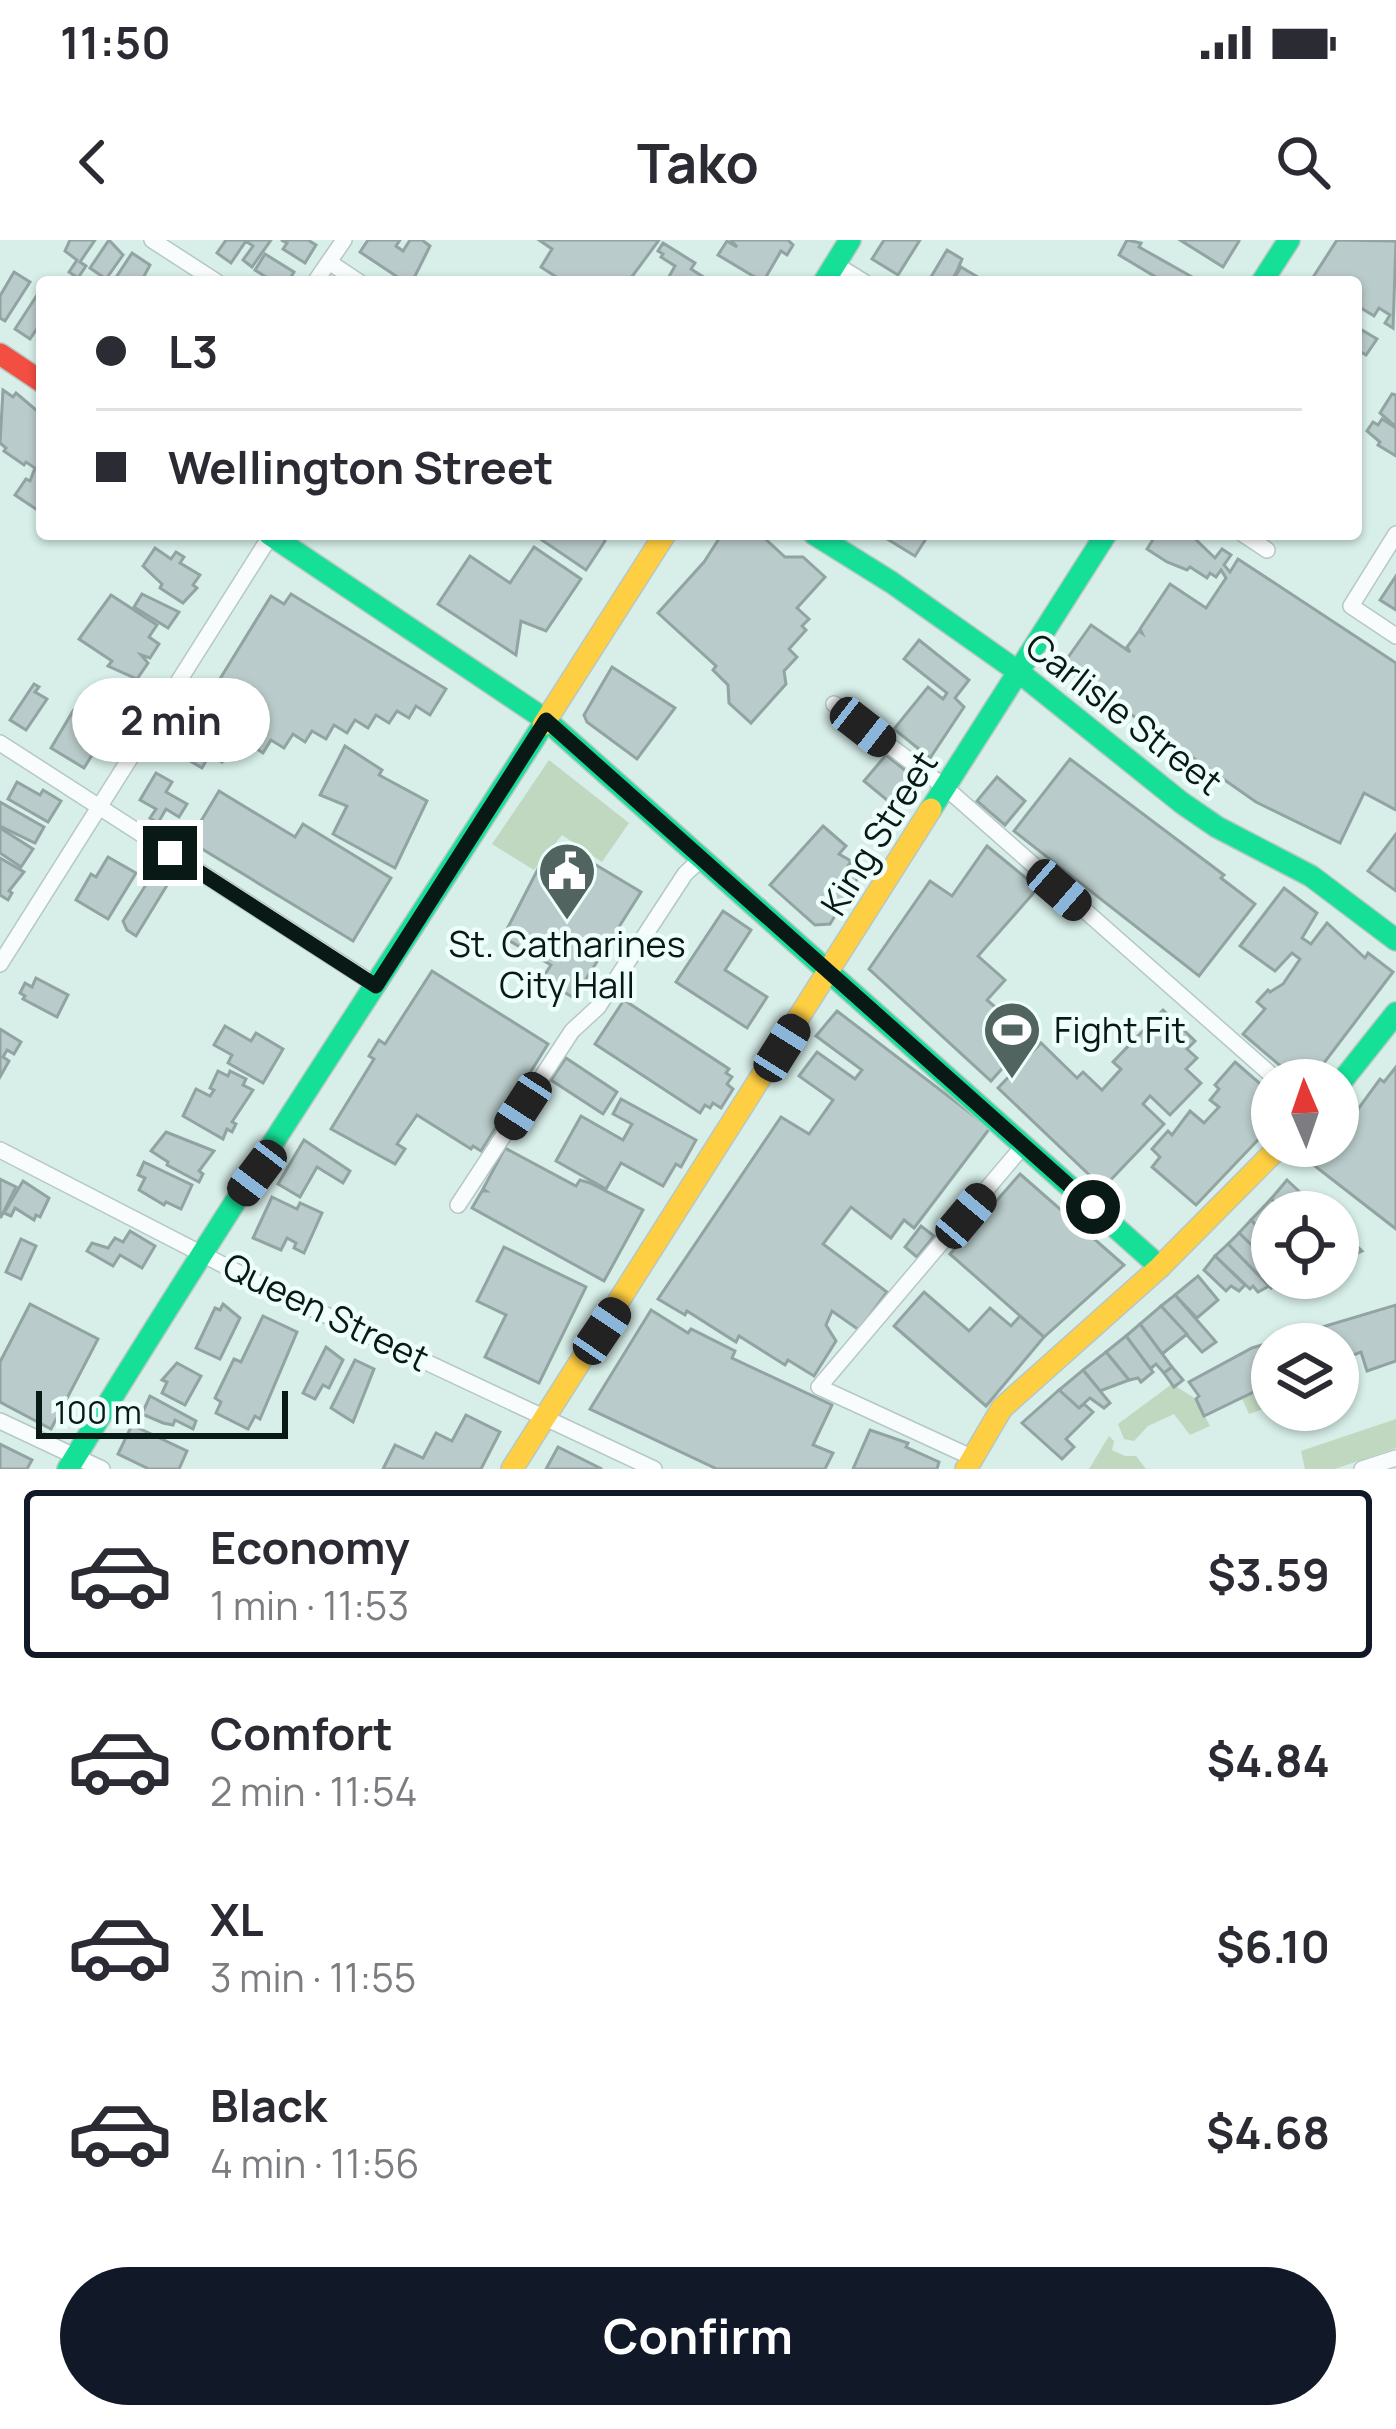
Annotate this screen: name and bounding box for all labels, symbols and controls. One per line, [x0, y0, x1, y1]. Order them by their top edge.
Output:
text: 11:50 [60, 11, 171, 73]
text: Tako [637, 125, 759, 199]
icon: back [60, 129, 126, 195]
icon: search [1270, 129, 1336, 195]
text: L3 [168, 320, 218, 382]
text: Wellington Street [168, 436, 553, 498]
street label: Carlisle Street [1016, 621, 1233, 806]
callout: 2 min [71, 679, 269, 763]
car [824, 691, 902, 763]
text: 2 min [120, 693, 222, 747]
street label: King Street [809, 741, 948, 924]
route end [143, 826, 197, 880]
public building icon: St. Catharines City Hall [536, 840, 598, 922]
car [1020, 853, 1098, 927]
place label: St. Catharines City Hall [448, 919, 686, 1009]
sports icon: Fight Fit [981, 999, 1043, 1081]
place label: Fight Fit [1054, 1005, 1186, 1054]
car [748, 1008, 816, 1088]
north arrow [1251, 1059, 1359, 1167]
map controls [1251, 1059, 1359, 1431]
car [488, 1066, 558, 1146]
car [221, 1133, 293, 1213]
car [929, 1177, 1003, 1255]
route start [1066, 1180, 1120, 1234]
button: locate [1251, 1191, 1359, 1299]
street label: Queen Street [215, 1241, 437, 1383]
car [567, 1291, 637, 1371]
button: layers [1251, 1323, 1359, 1431]
scale bar [36, 1385, 288, 1438]
text: 100 m [54, 1389, 142, 1434]
text: Economy [210, 1516, 410, 1578]
icon: car [66, 1520, 174, 1628]
text: $3.59 [1208, 1543, 1330, 1605]
text: 1 min · 11:53 [210, 1578, 409, 1632]
text: Comfort [210, 1702, 393, 1764]
icon: car [66, 1706, 174, 1814]
text: $4.84 [1207, 1729, 1330, 1791]
text: 2 min · 11:54 [210, 1764, 417, 1818]
text: XL [210, 1888, 264, 1950]
icon: car [66, 1892, 174, 2000]
text: $6.10 [1216, 1915, 1330, 1977]
text: 3 min · 11:55 [210, 1950, 416, 2004]
text: Black [210, 2074, 327, 2136]
icon: car [66, 2078, 174, 2186]
text: $4.68 [1206, 2101, 1330, 2163]
text: 4 min · 11:56 [210, 2136, 419, 2190]
button: Confirm [60, 2267, 1336, 2405]

